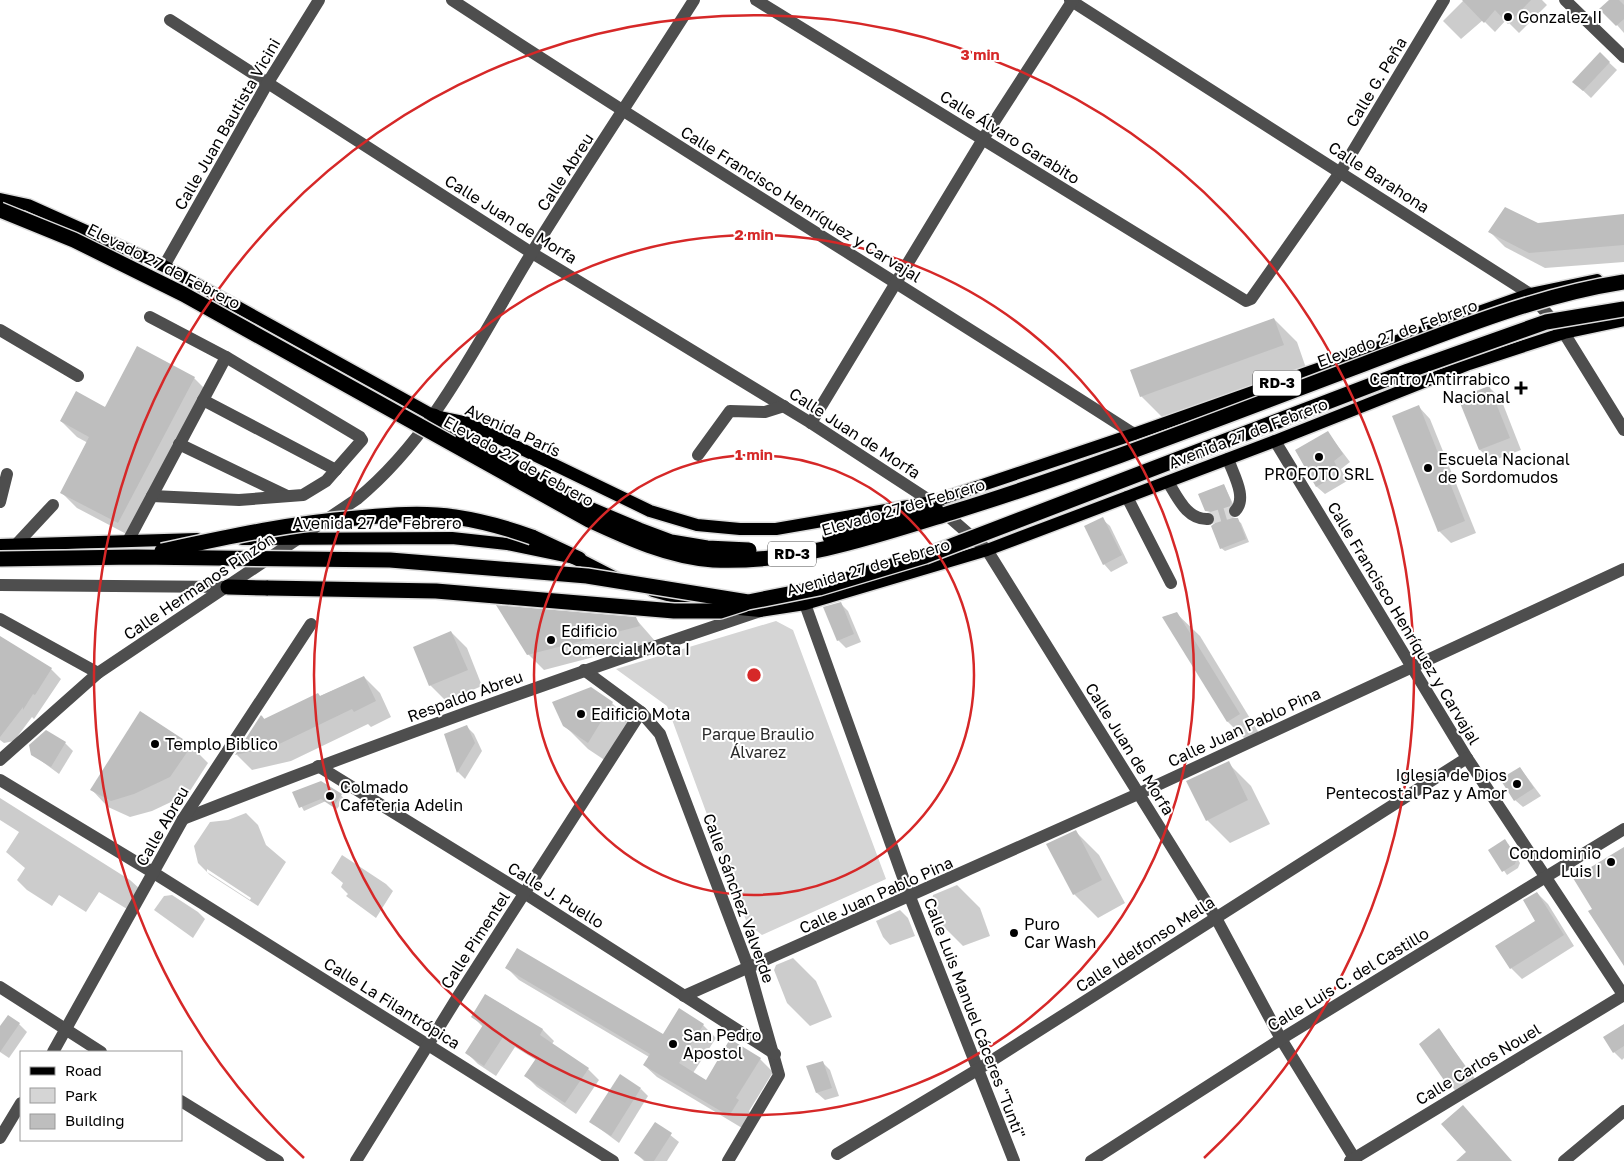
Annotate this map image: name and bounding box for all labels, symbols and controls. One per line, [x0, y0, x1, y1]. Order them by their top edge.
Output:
place label: Gonzalez II [1518, 7, 1602, 27]
marker: Gonzalez II [1502, 11, 1514, 23]
street label: Calle G. Peña [1341, 33, 1411, 131]
street label: Calle Juan Bautista Vicini [170, 35, 284, 213]
text: 3 min [960, 45, 1000, 63]
street label: Calle Álvaro Garabito [936, 86, 1084, 188]
street label: Calle Francisco Henríquez y Carvajal [677, 121, 925, 287]
street label: Calle Abreu [532, 129, 598, 215]
street label: Calle Barahona [1325, 137, 1433, 217]
street label: Calle Juan de Morfa [441, 170, 581, 268]
street label: Elevado 27 de Febrero [84, 219, 244, 313]
text: 2 min [734, 225, 774, 243]
street label: Elevado 27 de Febrero [1314, 295, 1480, 371]
place label: Centro Antirrabico Nacional [1369, 369, 1510, 407]
road number: RD-3 [1253, 370, 1301, 396]
marker: Centro Antirrabico Nacional [1514, 381, 1528, 395]
street label: Calle Juan de Morfa [786, 383, 924, 483]
street label: Avenida 27 de Febrero [1165, 393, 1331, 473]
street label: Avenida París [462, 399, 564, 461]
street label: Elevado 27 de Febrero [440, 411, 598, 511]
text: 1 min [735, 445, 773, 463]
place label: Escuela Nacional de Sordomudos [1438, 449, 1570, 487]
marker: PROFOTO SRL [1313, 451, 1325, 463]
marker: Escuela Nacional de Sordomudos [1422, 462, 1434, 474]
place label: PROFOTO SRL [1264, 464, 1374, 484]
street label: Elevado 27 de Febrero [819, 474, 987, 540]
street label: Calle Francisco Henríquez y Carvajal [1323, 498, 1485, 748]
street label: Avenida 27 de Febrero [292, 513, 462, 533]
street label: Calle Hermanos Pinzón [120, 528, 278, 644]
street label: Avenida 27 de Febrero [784, 534, 952, 600]
road number: RD-3 [768, 542, 816, 566]
place label: Edificio Comercial Mota I [561, 621, 690, 659]
marker: Edificio Comercial Mota I [545, 634, 557, 646]
street label: Respaldo Abreu [405, 666, 525, 726]
centre of rings [745, 666, 763, 684]
street label: Calle Juan de Morfa [1081, 679, 1179, 819]
street label: Calle Juan Pablo Pina [1164, 683, 1324, 771]
place label: Edificio Mota [591, 704, 690, 724]
marker: Edificio Mota [575, 708, 587, 720]
park label: Parque Braulio Álvarez [702, 724, 814, 762]
place label: Templo Biblico [165, 734, 278, 754]
marker: Templo Biblico [149, 738, 161, 750]
place label: Iglesia de Dios Pentecostal Paz y Amor [1325, 765, 1507, 803]
place label: Colmado Cafeteria Adelin [340, 777, 463, 815]
marker: Iglesia de Dios Pentecostal Paz y Amor [1511, 778, 1523, 790]
street label: Calle Abreu [131, 783, 193, 869]
marker: Colmado Cafeteria Adelin [324, 790, 336, 802]
street label: Calle Sánchez Valverde [699, 810, 779, 986]
place label: Condominio Luis I [1509, 843, 1601, 881]
street label: Calle Juan Pablo Pina [796, 852, 956, 938]
marker: Condominio Luis I [1605, 856, 1617, 868]
street label: Calle J. Puello [504, 857, 608, 933]
street label: Calle Pimentel [436, 888, 514, 992]
street label: Calle Idelfonso Mella [1072, 892, 1218, 996]
street label: Calle Luis Manuel Cáceres "Tunti" [920, 895, 1030, 1141]
place label: Puro Car Wash [1024, 914, 1096, 952]
street label: Calle Luis C. del Castillo [1264, 923, 1432, 1035]
marker: Puro Car Wash [1008, 927, 1020, 939]
street label: Calle La Filantrópica [320, 953, 464, 1053]
street label: Calle Carlos Nouel [1412, 1019, 1544, 1109]
place label: San Pedro Apostol [683, 1025, 761, 1063]
marker: San Pedro Apostol [667, 1038, 679, 1050]
legend [20, 1051, 182, 1141]
text: Road [65, 1061, 102, 1079]
text: Park [65, 1086, 98, 1104]
text: Building [65, 1111, 125, 1129]

